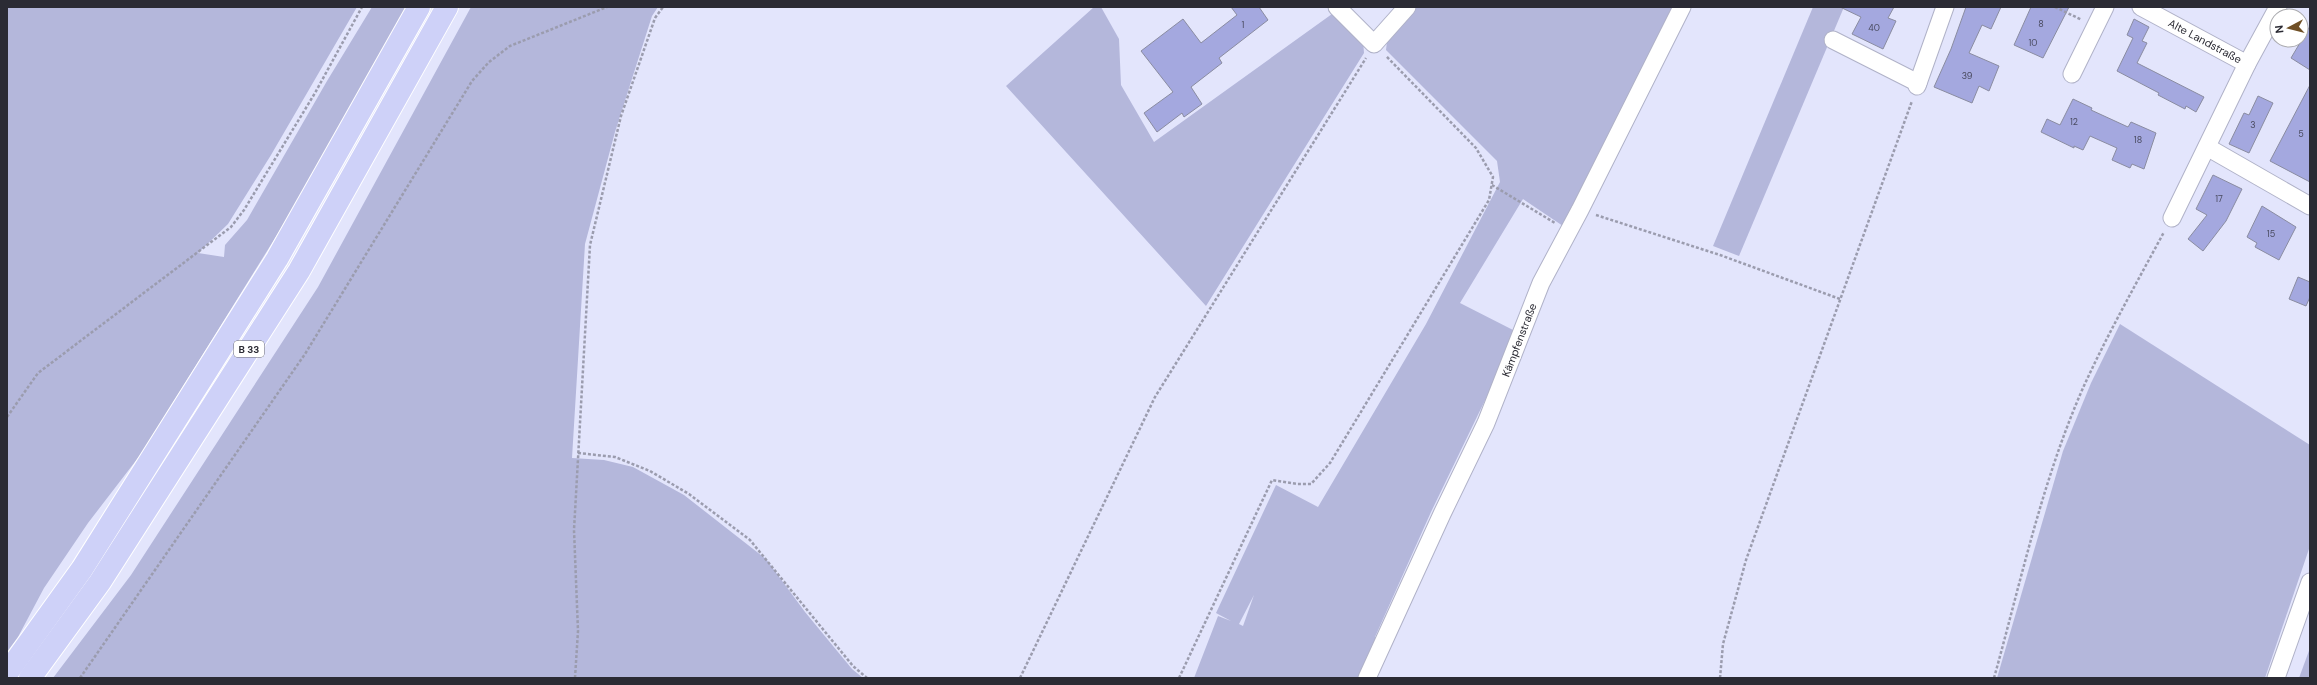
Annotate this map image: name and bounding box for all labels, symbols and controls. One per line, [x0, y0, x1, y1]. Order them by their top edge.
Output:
north arrow [2269, 8, 2309, 48]
street label: Alte Landstraße [2166, 16, 2244, 66]
house number: 8 [2038, 18, 2044, 30]
house number: 1 [1242, 19, 1245, 31]
house number: 40 [1868, 22, 1880, 34]
text: N [2272, 24, 2287, 34]
house number: 10 [2029, 37, 2037, 49]
house number: 39 [1962, 70, 1973, 82]
house number: 12 [2070, 116, 2078, 128]
house number: 3 [2250, 119, 2256, 131]
house number: 5 [2298, 128, 2304, 140]
house number: 18 [2134, 134, 2142, 146]
house number: 17 [2215, 193, 2223, 205]
house number: 15 [2267, 228, 2275, 240]
street label: Kämpfenstraße [1498, 301, 1540, 379]
road number: B 33 [234, 341, 264, 357]

